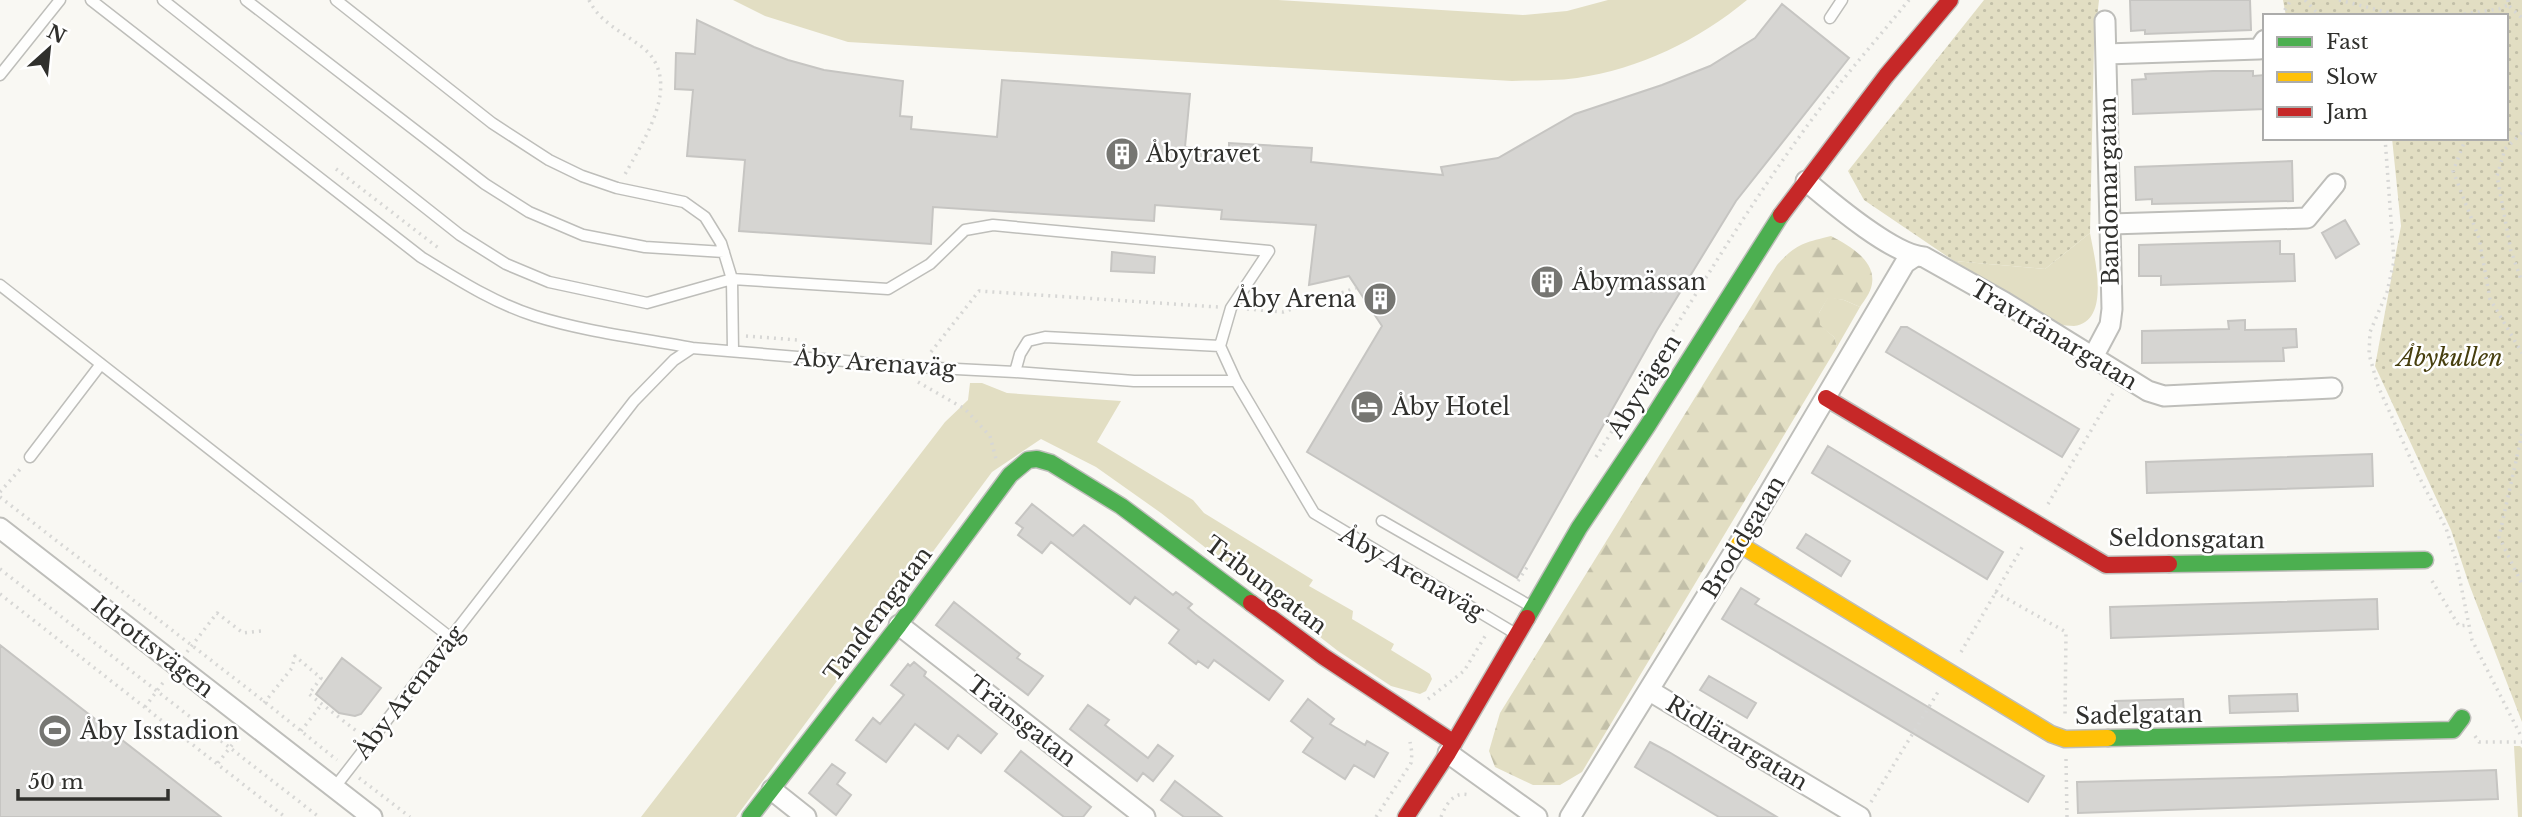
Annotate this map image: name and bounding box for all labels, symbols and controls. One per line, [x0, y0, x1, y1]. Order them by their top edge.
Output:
north arrow [14, 14, 84, 84]
legend [2263, 14, 2508, 140]
text: N [43, 20, 70, 49]
text: Fast [2326, 29, 2368, 55]
text: Slow [2326, 64, 2378, 90]
street label: Bandomargatan [2093, 96, 2125, 286]
text: Jam [2323, 99, 2368, 125]
building icon: Åbytravet [1103, 135, 1141, 173]
place label: Åbytravet [1145, 139, 1261, 168]
building icon: Åbymässan [1528, 263, 1566, 301]
place label: Åbymässan [1571, 267, 1706, 296]
street label: Travtränargatan [1965, 274, 2143, 396]
building icon: Åby Arena [1361, 280, 1399, 318]
place label: Åby Arena [1233, 284, 1356, 313]
street label: Åbyvägen [1600, 329, 1687, 444]
street label: Åby Arenaväg [792, 342, 957, 383]
park label: Åbykullen [2394, 343, 2503, 372]
hotel icon: Åby Hotel [1348, 388, 1386, 426]
place label: Åby Hotel [1391, 392, 1510, 421]
street label: Broddgatan [1695, 470, 1791, 603]
street label: Åby Arenaväg [1334, 519, 1490, 626]
street label: Seldonsgatan [2109, 524, 2265, 554]
street label: Tribungatan [1199, 530, 1333, 640]
street label: Tandemgatan [818, 541, 938, 687]
street label: Idrottsvägen [86, 591, 220, 703]
street label: Åby Arenaväg [347, 619, 470, 765]
street label: Tränsgatan [962, 670, 1082, 772]
street label: Ridlärargatan [1661, 690, 1813, 796]
street label: Sadelgatan [2075, 700, 2203, 730]
sports icon: Åby Isstadion [36, 712, 74, 750]
place label: Åby Isstadion [79, 716, 239, 745]
scale bar [18, 758, 168, 802]
text: 50 m [28, 769, 84, 795]

